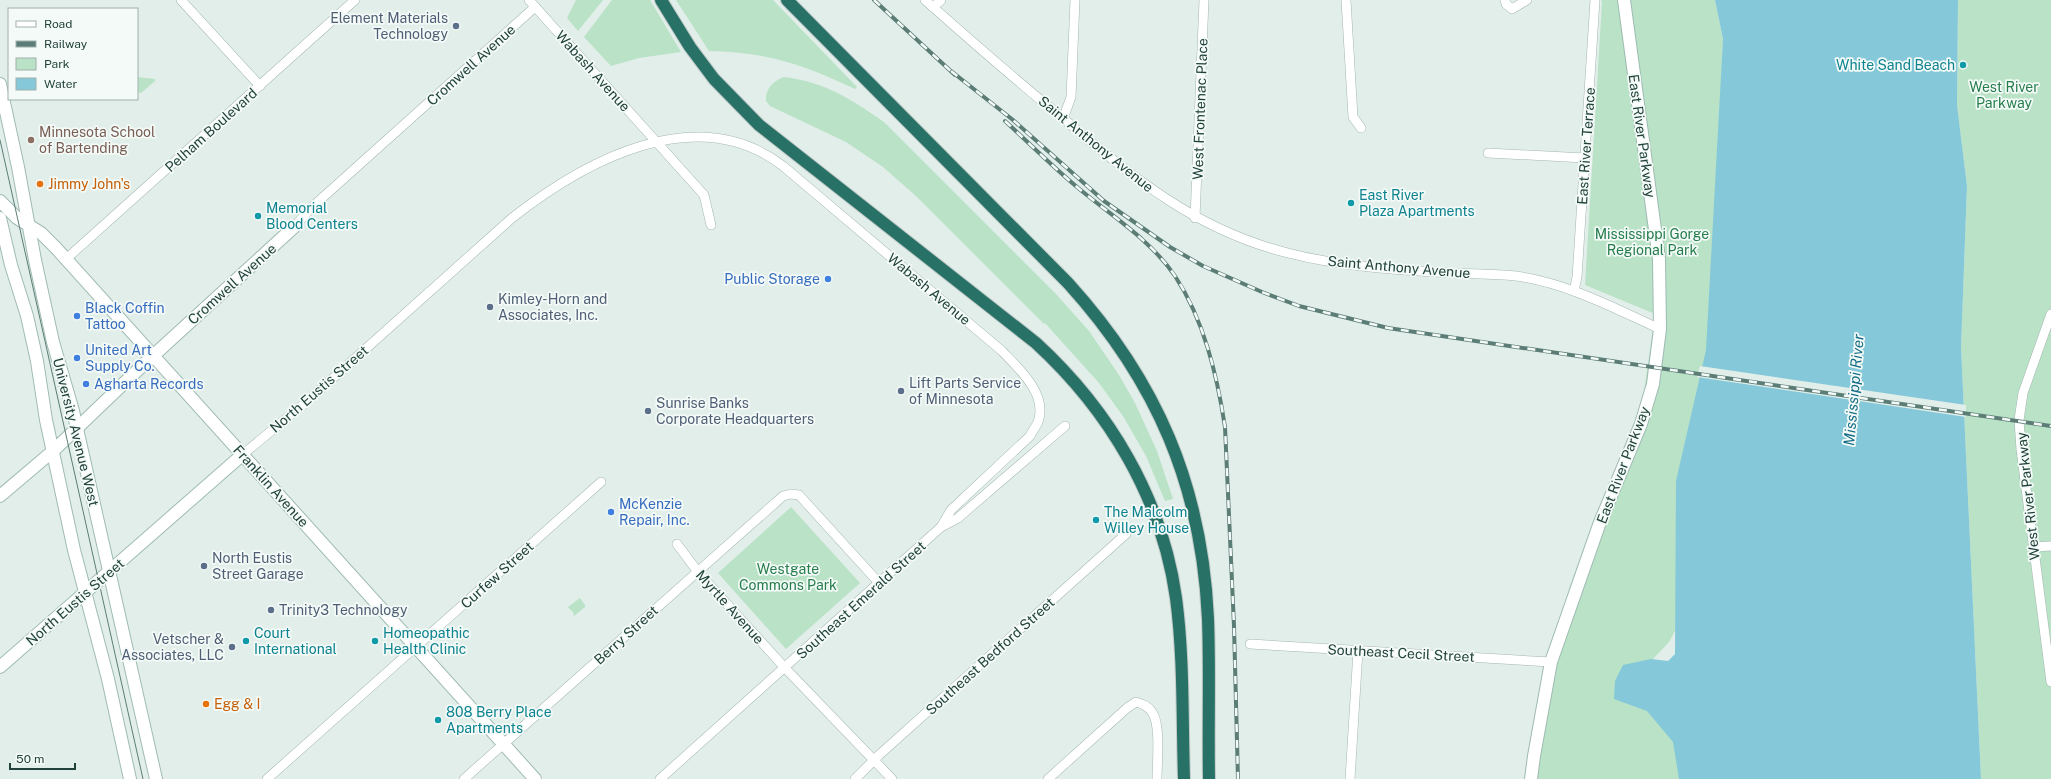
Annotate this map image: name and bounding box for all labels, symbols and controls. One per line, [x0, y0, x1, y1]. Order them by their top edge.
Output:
legend [8, 8, 138, 100]
place label: Element Materials Technology [330, 10, 449, 42]
text: Road [44, 17, 72, 31]
street label: Cromwell Avenue [424, 21, 518, 109]
marker: Element Materials Technology [451, 21, 461, 31]
street label: Wabash Avenue [553, 27, 633, 115]
text: Railway [44, 37, 88, 51]
street label: West Frontenac Place [1190, 38, 1210, 180]
text: Park [44, 57, 70, 71]
place label: White Sand Beach [1836, 57, 1955, 73]
marker: White Sand Beach [1958, 60, 1968, 70]
street label: East River Parkway [1625, 73, 1659, 199]
text: Water [44, 77, 78, 91]
park label: West River Parkway [1969, 79, 2039, 111]
street label: Pelham Boulevard [162, 85, 260, 175]
street label: East River Terrace [1574, 87, 1598, 205]
street label: Saint Anthony Avenue [1035, 93, 1157, 195]
place label: Minnesota School of Bartending [39, 124, 155, 156]
marker: Minnesota School of Bartending [26, 135, 36, 145]
place label: Jimmy John's [48, 176, 130, 192]
marker: Jimmy John's [35, 179, 45, 189]
place label: East River Plaza Apartments [1359, 187, 1475, 219]
marker: East River Plaza Apartments [1346, 198, 1356, 208]
place label: Memorial Blood Centers [266, 200, 358, 232]
marker: Memorial Blood Centers [253, 211, 263, 221]
park label: Mississippi Gorge Regional Park [1595, 226, 1709, 258]
street label: Cromwell Avenue [185, 240, 279, 328]
street label: Wabash Avenue [884, 250, 974, 328]
street label: Saint Anthony Avenue [1327, 253, 1471, 281]
place label: Public Storage [724, 271, 820, 287]
marker: Public Storage [823, 274, 833, 284]
place label: Kimley-Horn and Associates, Inc. [498, 291, 607, 323]
place label: Black Coffin Tattoo [85, 300, 165, 332]
marker: Kimley-Horn and Associates, Inc. [485, 302, 495, 312]
marker: Black Coffin Tattoo [72, 311, 82, 321]
water label: Mississippi River [1840, 333, 1867, 446]
place label: United Art Supply Co. [85, 342, 155, 374]
street label: North Eustis Street [267, 342, 371, 436]
marker: United Art Supply Co. [72, 353, 82, 363]
street label: University Avenue West [50, 356, 102, 508]
place label: Lift Parts Service of Minnesota [909, 375, 1021, 407]
place label: Agharta Records [94, 376, 203, 392]
marker: Agharta Records [81, 379, 91, 389]
marker: Lift Parts Service of Minnesota [896, 386, 906, 396]
place label: Sunrise Banks Corporate Headquarters [656, 395, 814, 427]
street label: East River Parkway [1593, 404, 1653, 526]
marker: Sunrise Banks Corporate Headquarters [643, 406, 653, 416]
street label: West River Parkway [2013, 431, 2043, 561]
street label: Franklin Avenue [230, 442, 312, 530]
place label: McKenzie Repair, Inc. [619, 496, 690, 528]
place label: The Malcolm Willey House [1104, 504, 1189, 536]
marker: McKenzie Repair, Inc. [606, 507, 616, 517]
marker: The Malcolm Willey House [1091, 515, 1101, 525]
street label: Curfew Street [457, 538, 537, 612]
street label: Southeast Emerald Street [793, 538, 929, 662]
place label: North Eustis Street Garage [212, 550, 304, 582]
street label: North Eustis Street [23, 555, 127, 649]
marker: North Eustis Street Garage [199, 561, 209, 571]
park label: Westgate Commons Park [739, 561, 837, 593]
street label: Myrtle Avenue [693, 567, 767, 647]
street label: Southeast Bedford Street [922, 594, 1058, 718]
place label: Trinity3 Technology [279, 602, 408, 618]
street label: Berry Street [591, 602, 661, 668]
marker: Trinity3 Technology [266, 605, 276, 615]
place label: Court International [254, 625, 337, 657]
place label: Homeopathic Health Clinic [383, 625, 470, 657]
place label: Vetscher & Associates, LLC [121, 631, 224, 663]
marker: Court International [241, 636, 251, 646]
marker: Homeopathic Health Clinic [370, 636, 380, 646]
street label: Southeast Cecil Street [1327, 641, 1475, 665]
marker: Vetscher & Associates, LLC [227, 642, 237, 652]
place label: Egg & I [214, 696, 260, 712]
marker: Egg & I [201, 699, 211, 709]
place label: 808 Berry Place Apartments [446, 704, 552, 736]
marker: 808 Berry Place Apartments [433, 715, 443, 725]
scale bar [10, 745, 75, 771]
text: 50 m [16, 752, 44, 766]

